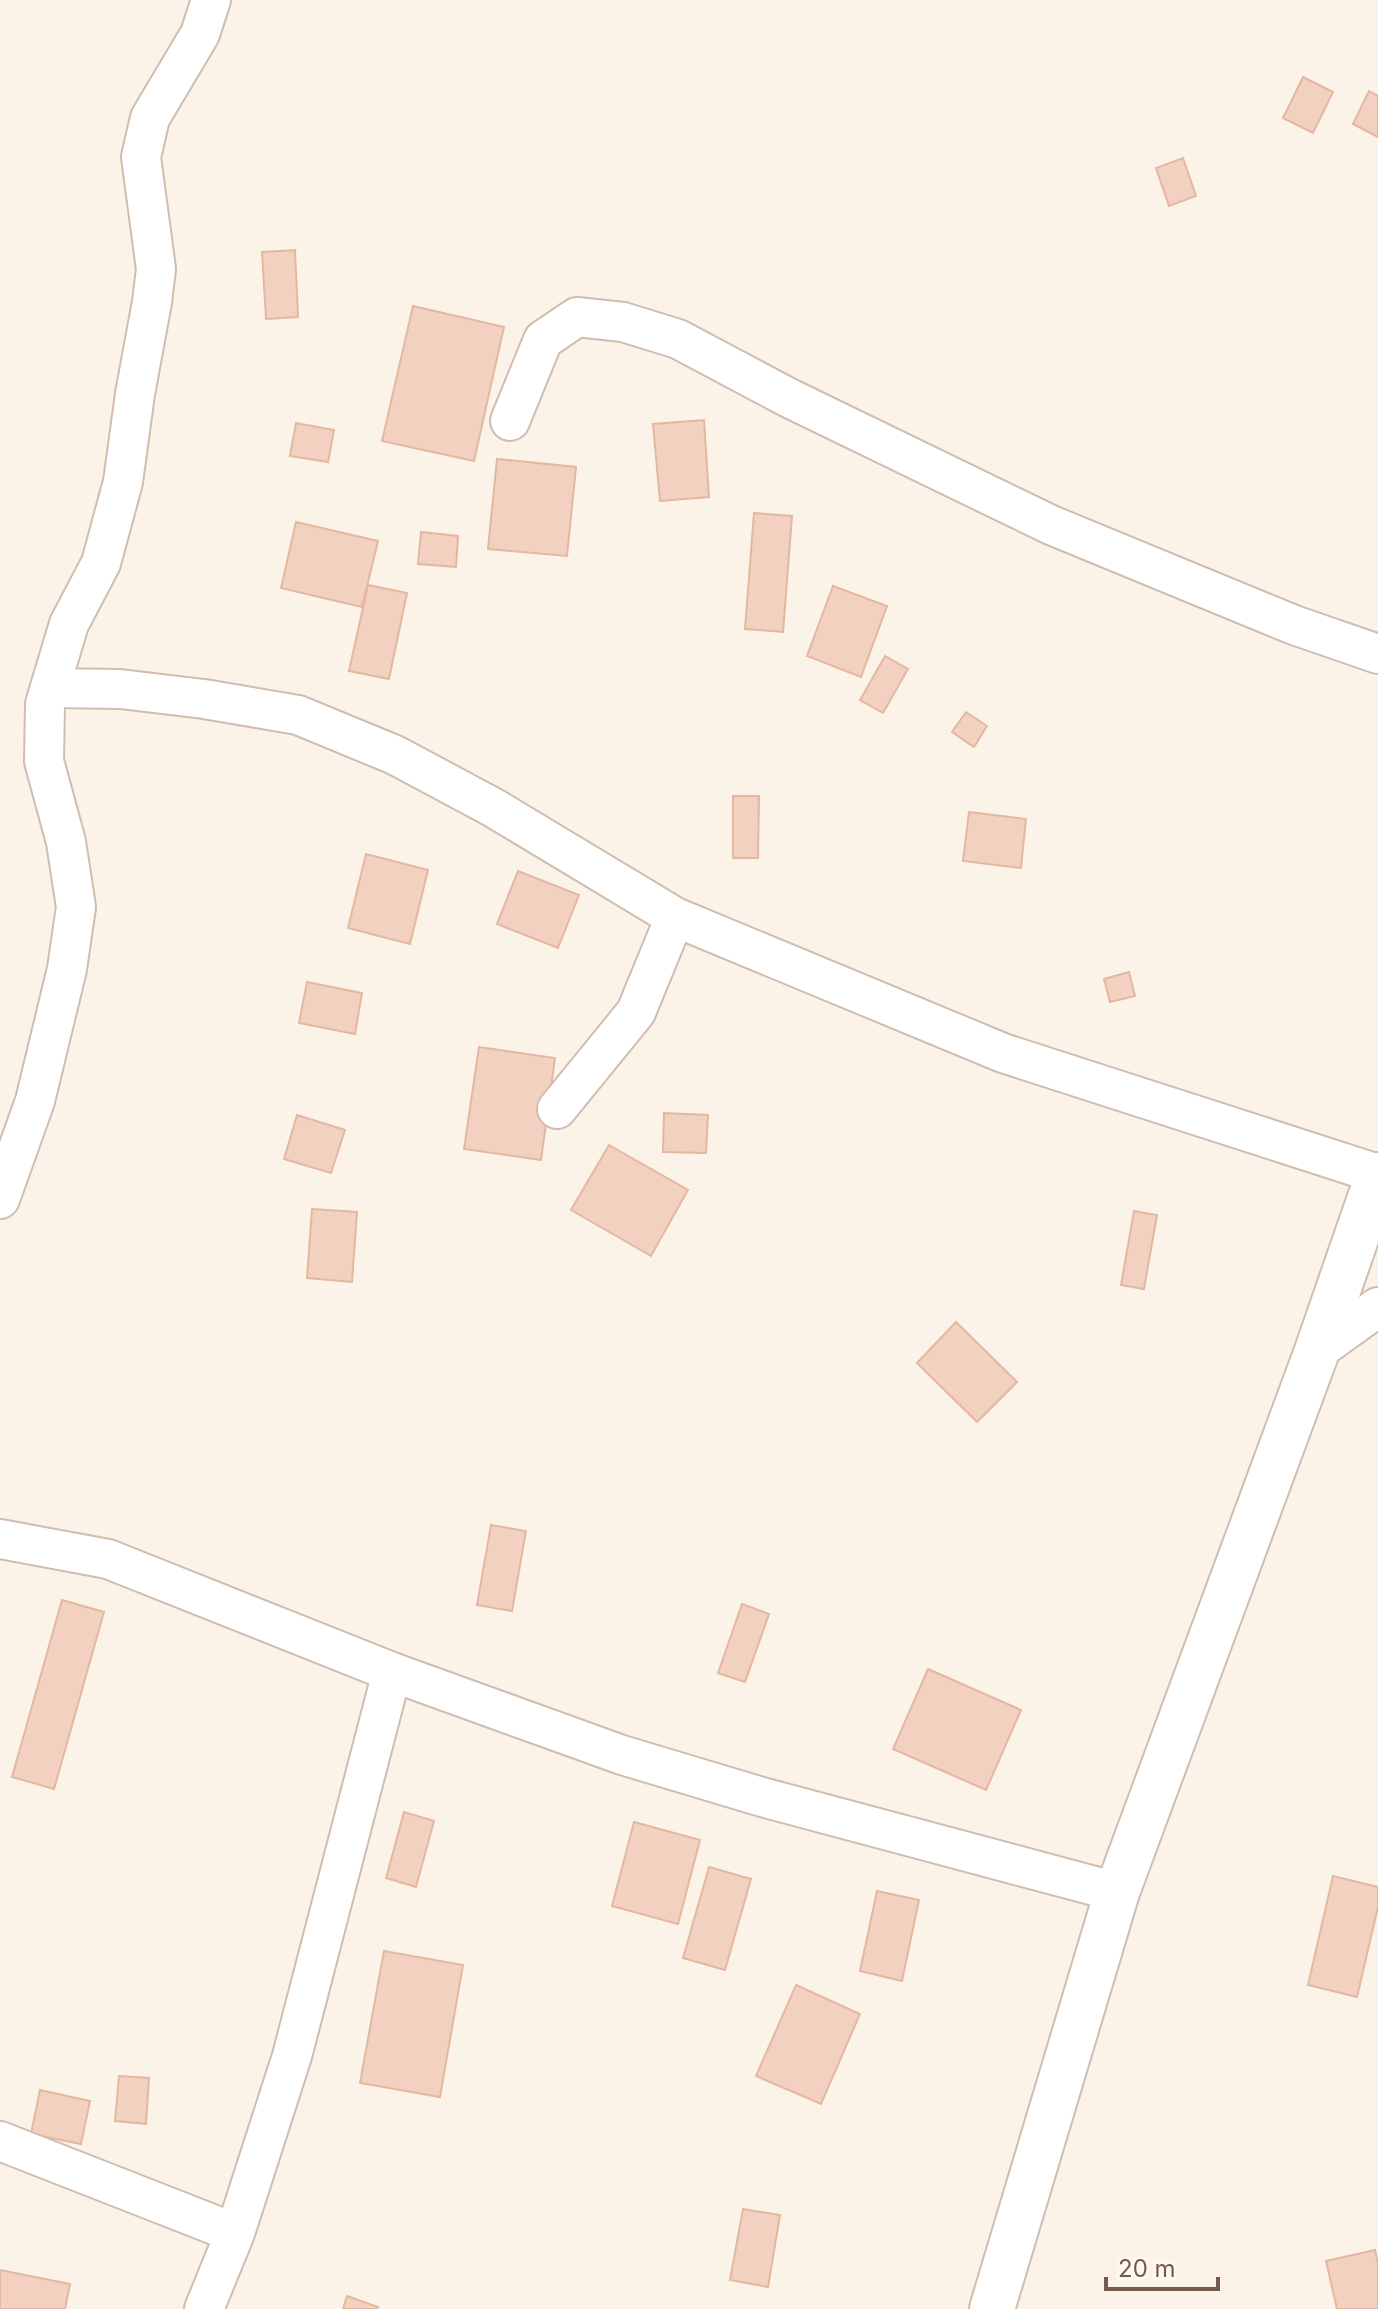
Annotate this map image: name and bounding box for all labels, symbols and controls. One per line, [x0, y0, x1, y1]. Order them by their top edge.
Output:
scale bar [1106, 2241, 1218, 2291]
text: 20 m [1118, 2254, 1176, 2283]

